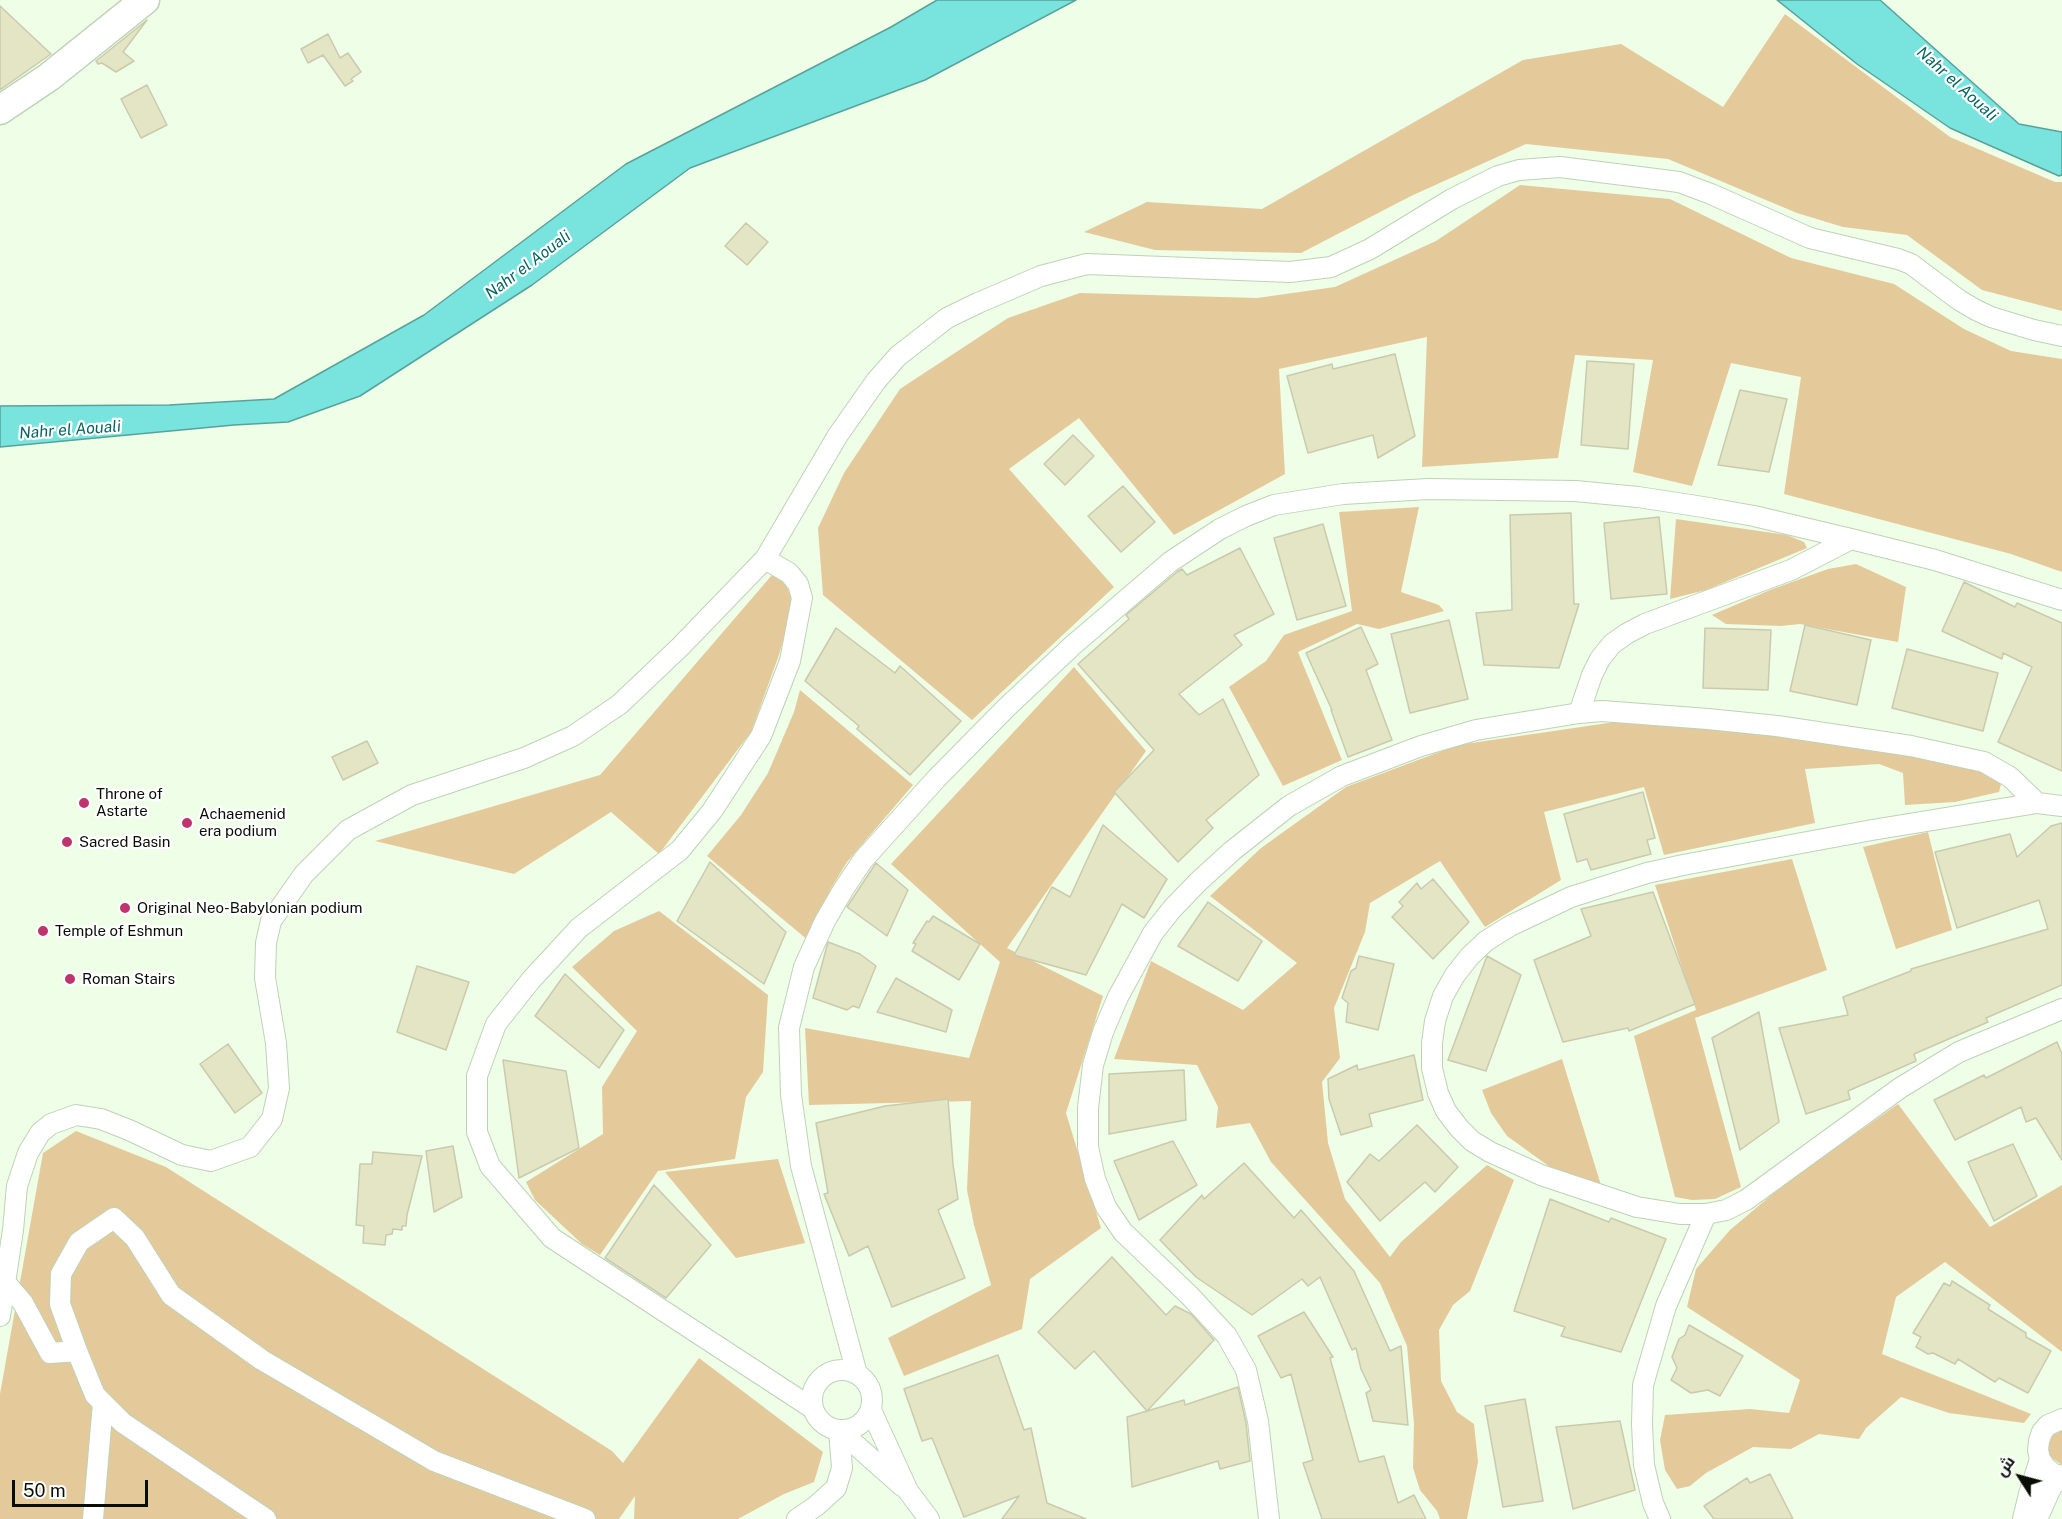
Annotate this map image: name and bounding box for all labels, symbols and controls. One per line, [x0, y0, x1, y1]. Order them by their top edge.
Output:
water label: Nahr el Aouali [1913, 43, 2001, 125]
water label: Nahr el Aouali [482, 227, 574, 303]
water label: Nahr el Aouali [19, 417, 121, 443]
place label: Throne of Astarte [96, 785, 163, 820]
marker: Throne of Astarte [77, 796, 91, 810]
place label: Achaemenid era podium [199, 805, 286, 840]
marker: Achaemenid era podium [180, 816, 194, 830]
place label: Sacred Basin [79, 833, 171, 851]
marker: Sacred Basin [60, 835, 74, 849]
place label: Original Neo-Babylonian podium [137, 899, 363, 917]
marker: Original Neo-Babylonian podium [118, 901, 132, 915]
place label: Temple of Eshmun [55, 922, 183, 940]
marker: Temple of Eshmun [36, 924, 50, 938]
place label: Roman Stairs [82, 970, 175, 988]
marker: Roman Stairs [63, 972, 77, 986]
north arrow [1990, 1447, 2050, 1507]
text: ش [1991, 1452, 2019, 1480]
scale bar [15, 1468, 152, 1506]
text: 50 m [23, 1480, 66, 1501]

